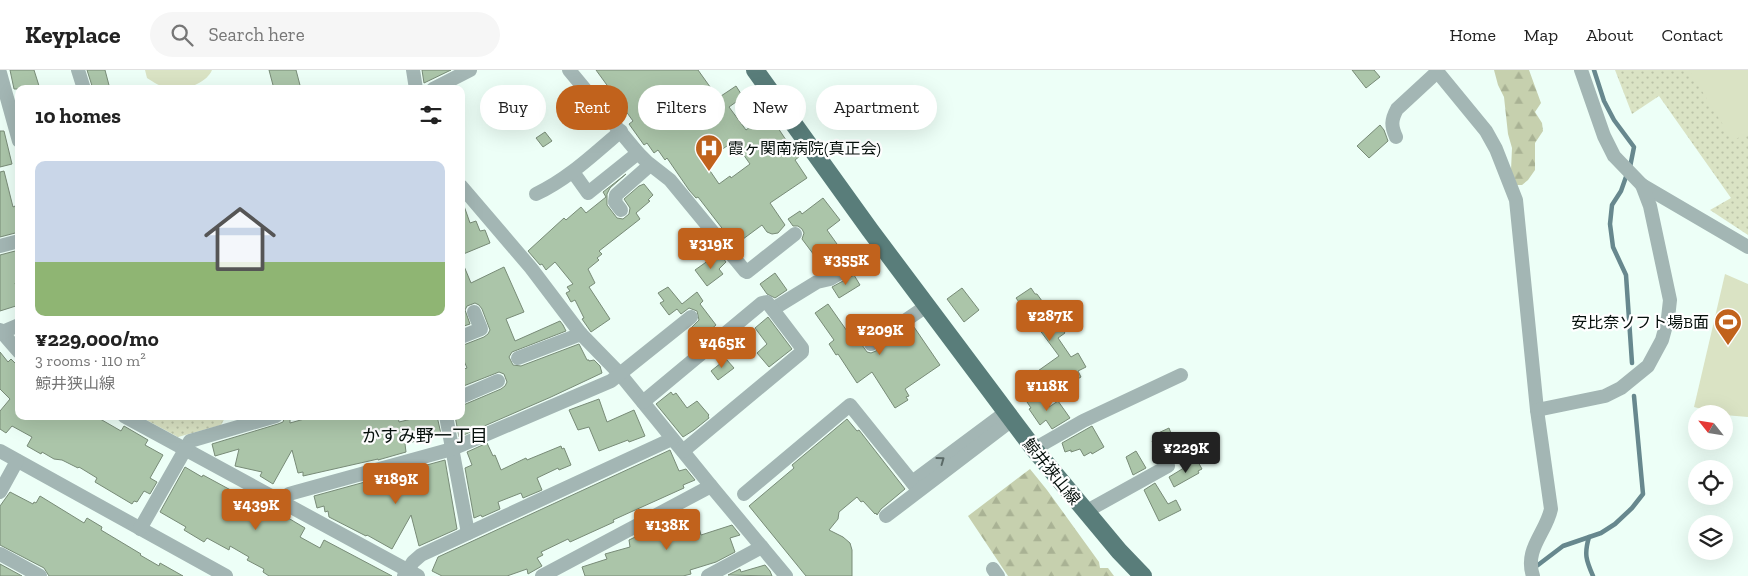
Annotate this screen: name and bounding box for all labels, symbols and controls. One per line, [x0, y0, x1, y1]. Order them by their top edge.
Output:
search box [150, 12, 500, 57]
text: Keyplace [25, 20, 120, 49]
icon: search [168, 21, 196, 49]
text: Search here [208, 23, 305, 46]
text: Home [1449, 24, 1496, 46]
text: Map [1524, 24, 1558, 46]
text: About [1586, 24, 1633, 46]
text: Contact [1661, 24, 1723, 46]
chip: Buy [480, 85, 546, 130]
chip: Rent [556, 85, 628, 130]
chip: Filters [638, 85, 725, 130]
chip: New [735, 85, 806, 130]
chip: Apartment [816, 85, 937, 130]
icon: filters [417, 101, 445, 129]
text: 10 homes [35, 103, 121, 128]
hospital icon: 霞ヶ関南病院(真正会) [694, 133, 724, 172]
place label: 霞ヶ関南病院(真正会) [728, 139, 881, 158]
icon: home [195, 194, 285, 284]
pin: ¥319K [676, 228, 746, 270]
text: ¥319K [689, 234, 733, 253]
pin: ¥355K [811, 244, 881, 286]
text: ¥355K [823, 250, 869, 269]
pin: ¥287K [1015, 300, 1085, 342]
text: ¥287K [1027, 306, 1073, 325]
sports icon: 安比奈ソフト場B面 [1713, 307, 1743, 346]
place label: 安比奈ソフト場B面 [1571, 313, 1709, 332]
pin: ¥209K [845, 314, 915, 356]
text: ¥209K [857, 320, 903, 339]
text: ¥229,000/mo [35, 326, 159, 351]
pin: ¥465K [687, 326, 757, 369]
text: ¥465K [699, 333, 745, 352]
text: 3 rooms · 110 m² [35, 351, 146, 370]
pin: ¥118K [1012, 370, 1082, 412]
text: 鯨井狭山線 [35, 374, 115, 393]
text: ¥118K [1026, 376, 1068, 395]
north arrow [1688, 405, 1732, 450]
map controls [1688, 405, 1733, 560]
district label: かすみ野一丁目 [362, 425, 488, 447]
pin: ¥229K [1151, 432, 1221, 474]
street label: 鯨井狭山線 [1019, 434, 1084, 508]
text: ¥229K [1163, 438, 1209, 457]
one-way arrow [935, 457, 945, 466]
button: locate [1688, 460, 1733, 505]
pin: ¥189K [361, 462, 431, 505]
text: ¥189K [374, 469, 418, 488]
pin: ¥439K [221, 488, 291, 531]
text: ¥439K [233, 495, 279, 514]
pin: ¥138K [632, 508, 702, 551]
text: ¥138K [645, 515, 689, 534]
button: layers [1688, 515, 1733, 560]

